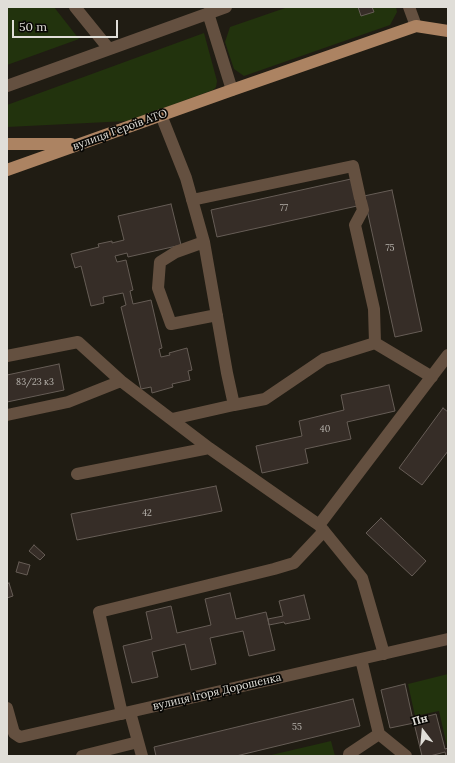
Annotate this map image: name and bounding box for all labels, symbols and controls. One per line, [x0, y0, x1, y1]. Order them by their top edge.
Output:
scale bar [14, 12, 120, 38]
text: 50 m [19, 19, 47, 34]
street label: вулиця Героїв АТО [71, 107, 169, 153]
house number: 77 [280, 203, 288, 213]
house number: 75 [385, 243, 395, 253]
house number: 83/23 к3 [16, 377, 54, 387]
house number: 40 [320, 424, 330, 434]
house number: 42 [142, 508, 152, 518]
street label: вулиця Ігоря Дорошенка [151, 671, 283, 713]
north arrow [403, 711, 443, 751]
text: Пн [410, 711, 429, 728]
house number: 55 [292, 722, 302, 732]

